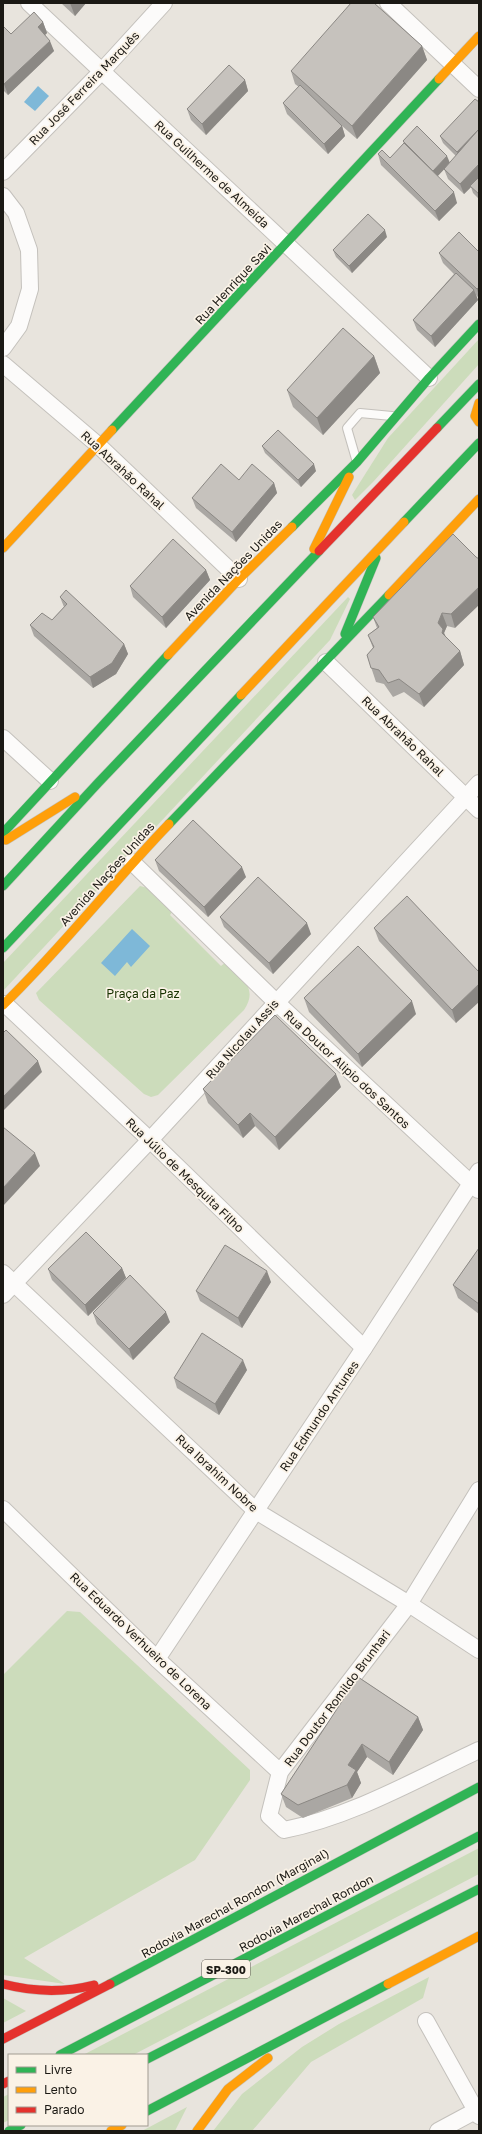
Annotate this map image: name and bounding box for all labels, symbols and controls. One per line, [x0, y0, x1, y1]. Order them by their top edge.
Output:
street label: Rua José Ferreira Marquês [26, 28, 142, 148]
street label: Rua Guilherme de Almeida [152, 117, 272, 231]
street label: Rua Henrique Savi [192, 240, 274, 328]
street label: Rua Abrahão Rahal [78, 427, 168, 513]
street label: Avenida Nações Unidas [181, 516, 285, 624]
street label: Rua Abrahão Rahal [359, 693, 447, 779]
street label: Avenida Nações Unidas [56, 819, 158, 929]
park label: Praça da Paz [106, 986, 180, 1001]
street label: Rua Nicolau Assis [202, 996, 282, 1082]
street label: Rua Doutor Alipio dos Santos [281, 1007, 413, 1131]
street label: Rua Júlio de Mesquita Filho [123, 1115, 247, 1235]
street label: Rua Edmundo Antunes [276, 1358, 362, 1474]
street label: Rua Ibrahim Nobre [173, 1431, 261, 1515]
street label: Rua Eduardo Verhueiro de Lorena [67, 1569, 215, 1713]
street label: Rua Doutor Romildo Brunhari [281, 1627, 393, 1769]
street label: Rodovia Marechal Rondon (Marginal) [139, 1845, 331, 1961]
street label: Rodovia Marechal Rondon [236, 1871, 376, 1955]
road number: SP-300 [202, 1960, 250, 1978]
legend [8, 2054, 148, 2126]
text: Livre [44, 2062, 72, 2077]
text: Lento [44, 2082, 77, 2097]
text: Parado [44, 2102, 84, 2117]

